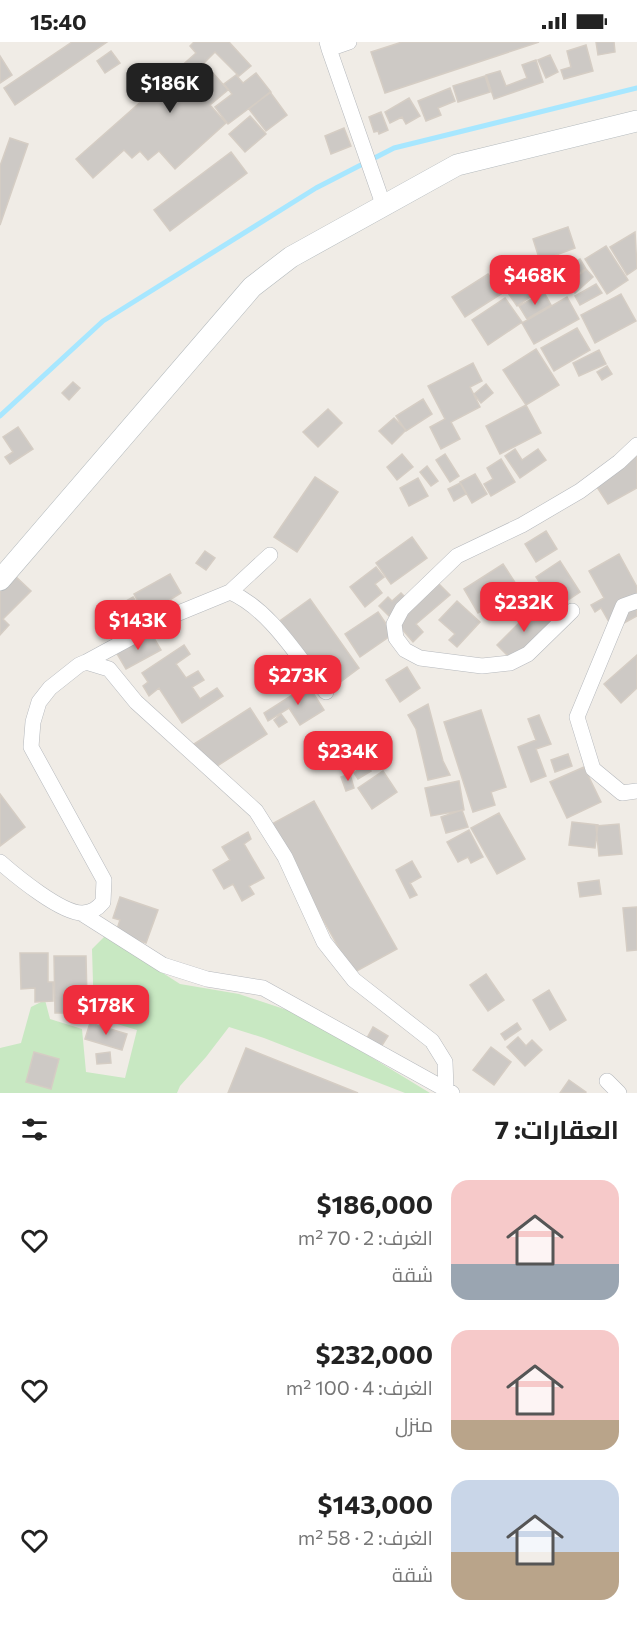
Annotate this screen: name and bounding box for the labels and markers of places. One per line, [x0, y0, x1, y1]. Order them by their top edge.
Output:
pin: $186K [128, 63, 212, 114]
pin: $468K [493, 255, 577, 306]
pin: $232K [482, 582, 566, 633]
pin: $143K [96, 600, 180, 651]
pin: $273K [256, 655, 340, 706]
pin: $234K [306, 731, 390, 782]
pin: $178K [64, 985, 148, 1036]

